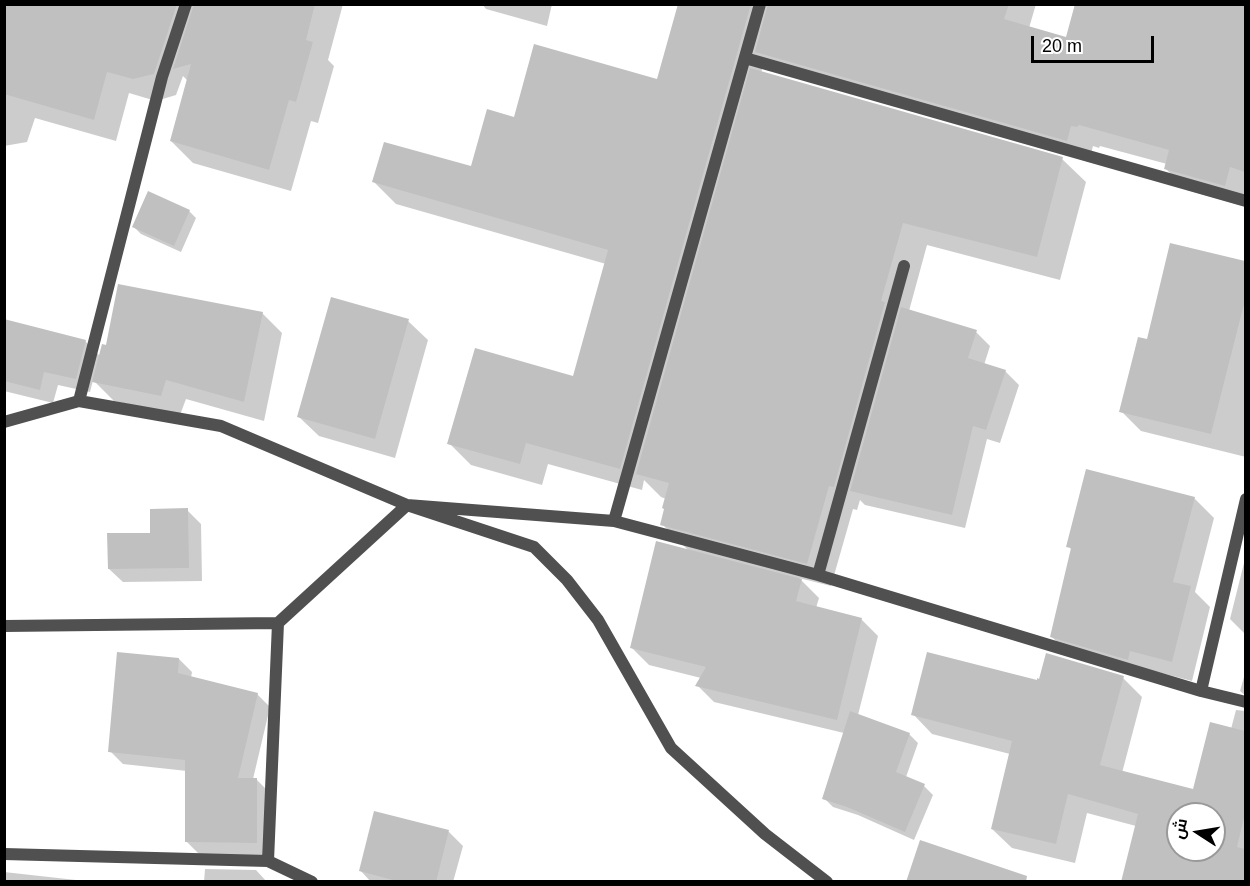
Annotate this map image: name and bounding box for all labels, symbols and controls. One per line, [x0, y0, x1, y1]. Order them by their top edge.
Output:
scale bar [1034, 24, 1157, 62]
text: 20 m [1042, 36, 1082, 56]
north arrow [1166, 802, 1226, 862]
text: ش [1169, 817, 1190, 840]

